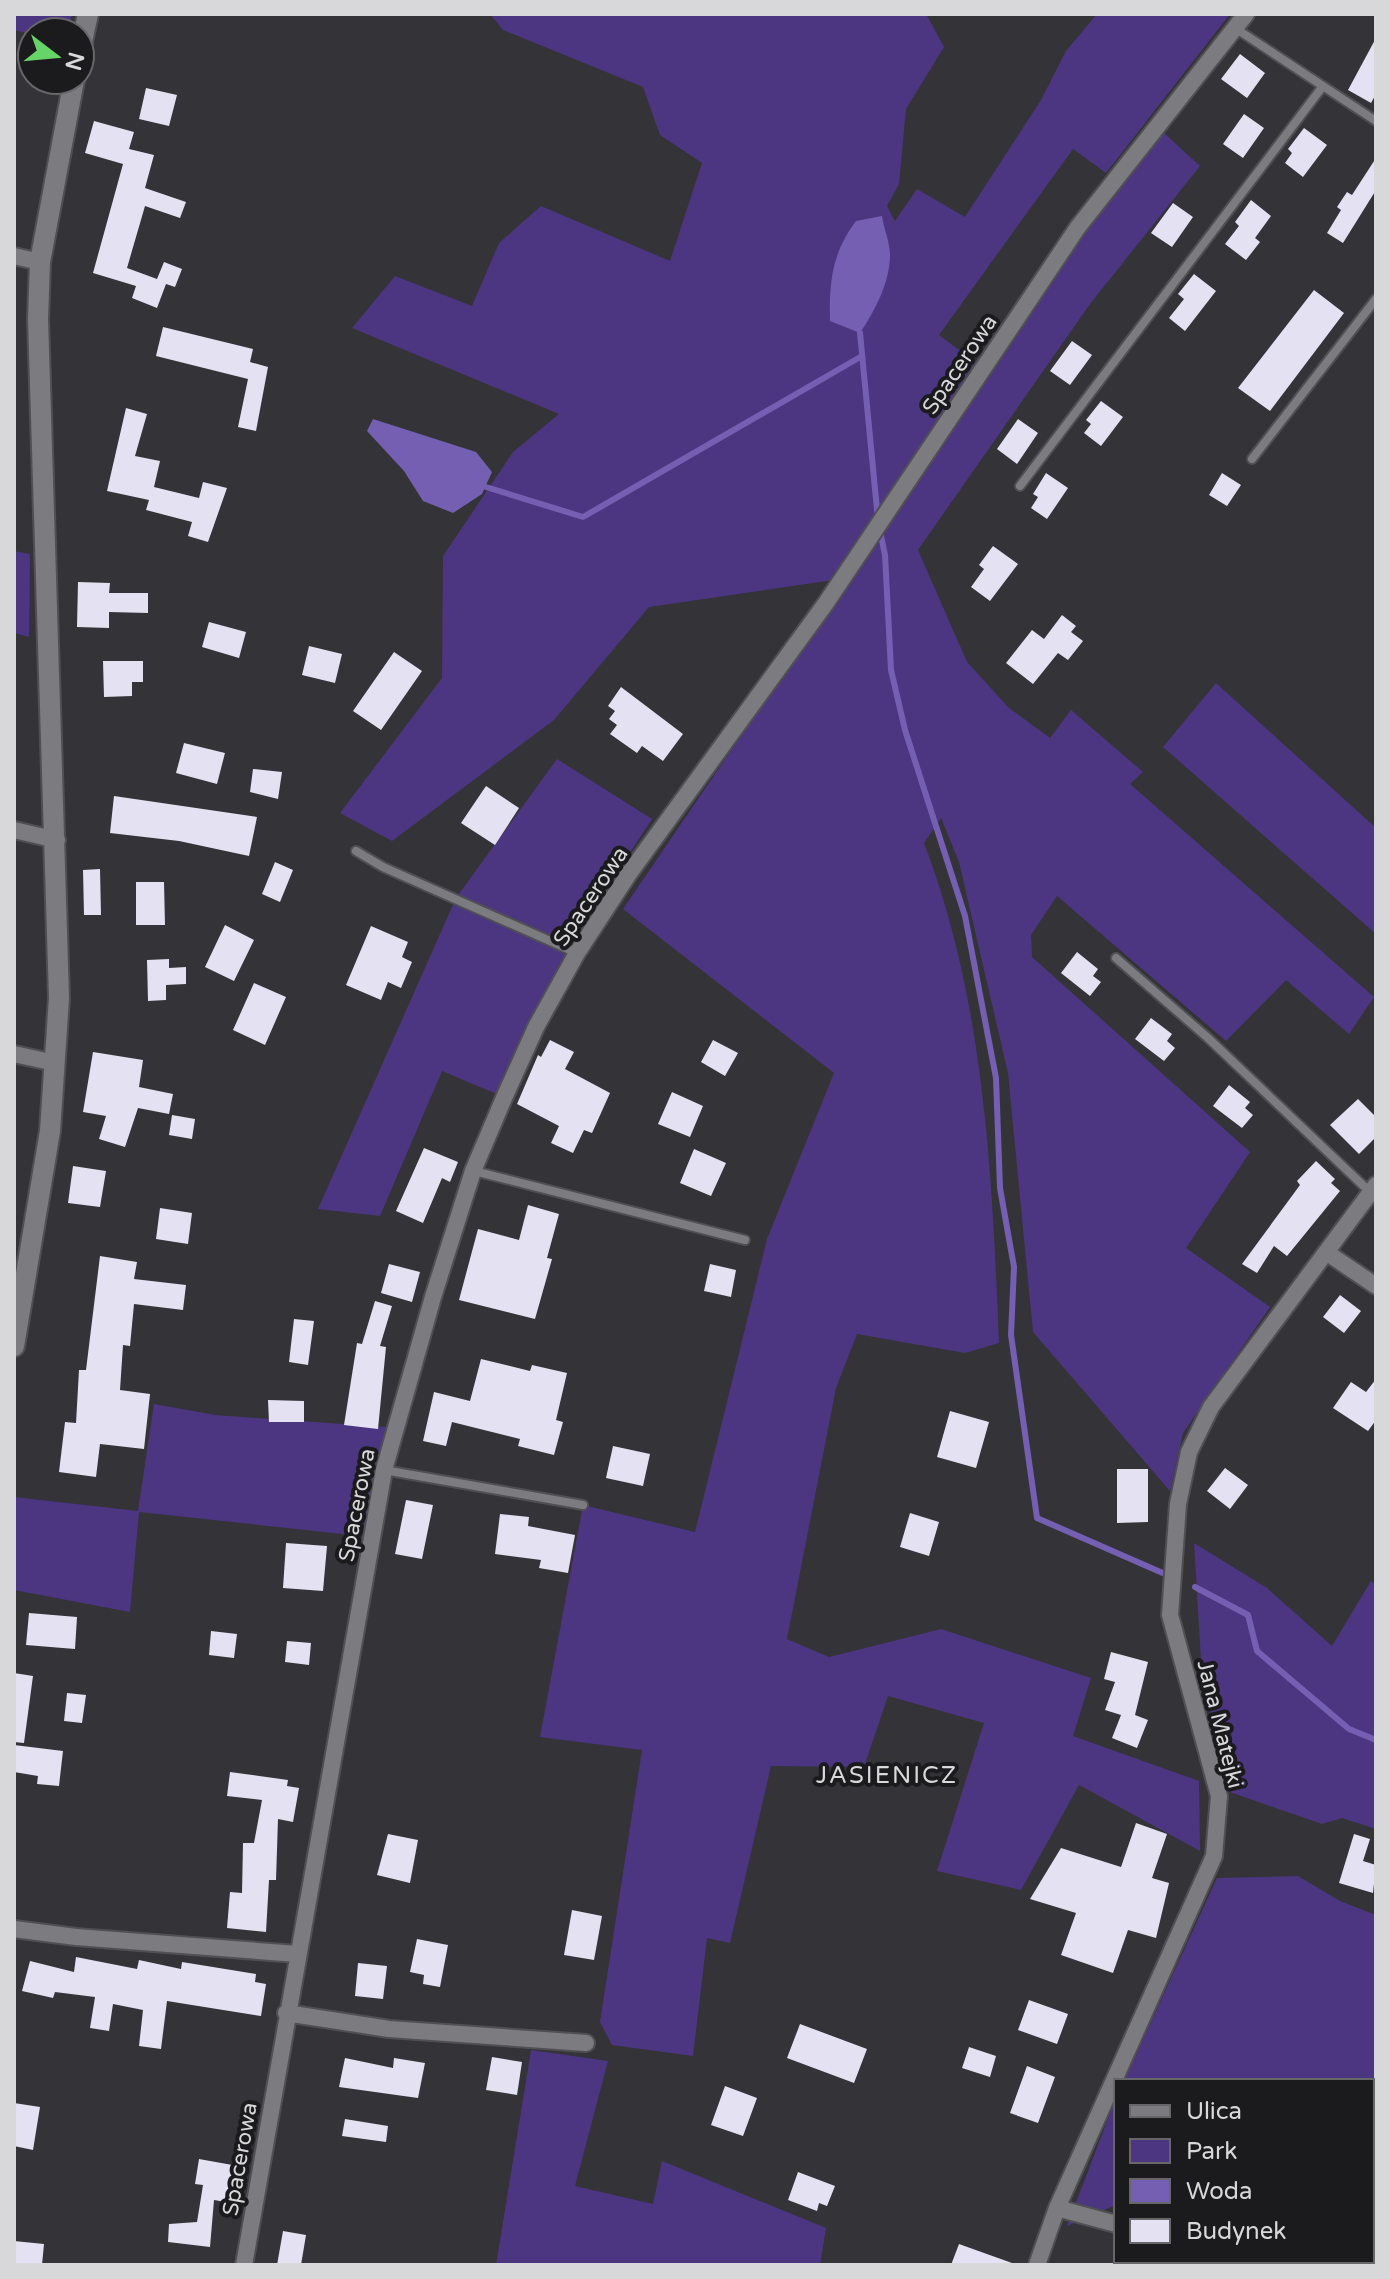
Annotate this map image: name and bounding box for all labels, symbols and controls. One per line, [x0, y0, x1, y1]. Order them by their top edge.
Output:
north arrow [16, 16, 96, 96]
text: N [59, 49, 89, 73]
street label: Spacerowa [917, 310, 1003, 419]
street label: Spacerowa [548, 842, 634, 951]
street label: Spacerowa [333, 1446, 381, 1564]
street label: Jana Matejki [1192, 1657, 1249, 1791]
district label: JASIENICZ [816, 1761, 958, 1790]
legend [1114, 2079, 1374, 2263]
text: Ulica [1186, 2097, 1242, 2126]
street label: Spacerowa [217, 2100, 263, 2218]
text: Park [1186, 2137, 1237, 2166]
text: Woda [1186, 2177, 1252, 2206]
text: Budynek [1186, 2217, 1286, 2246]

